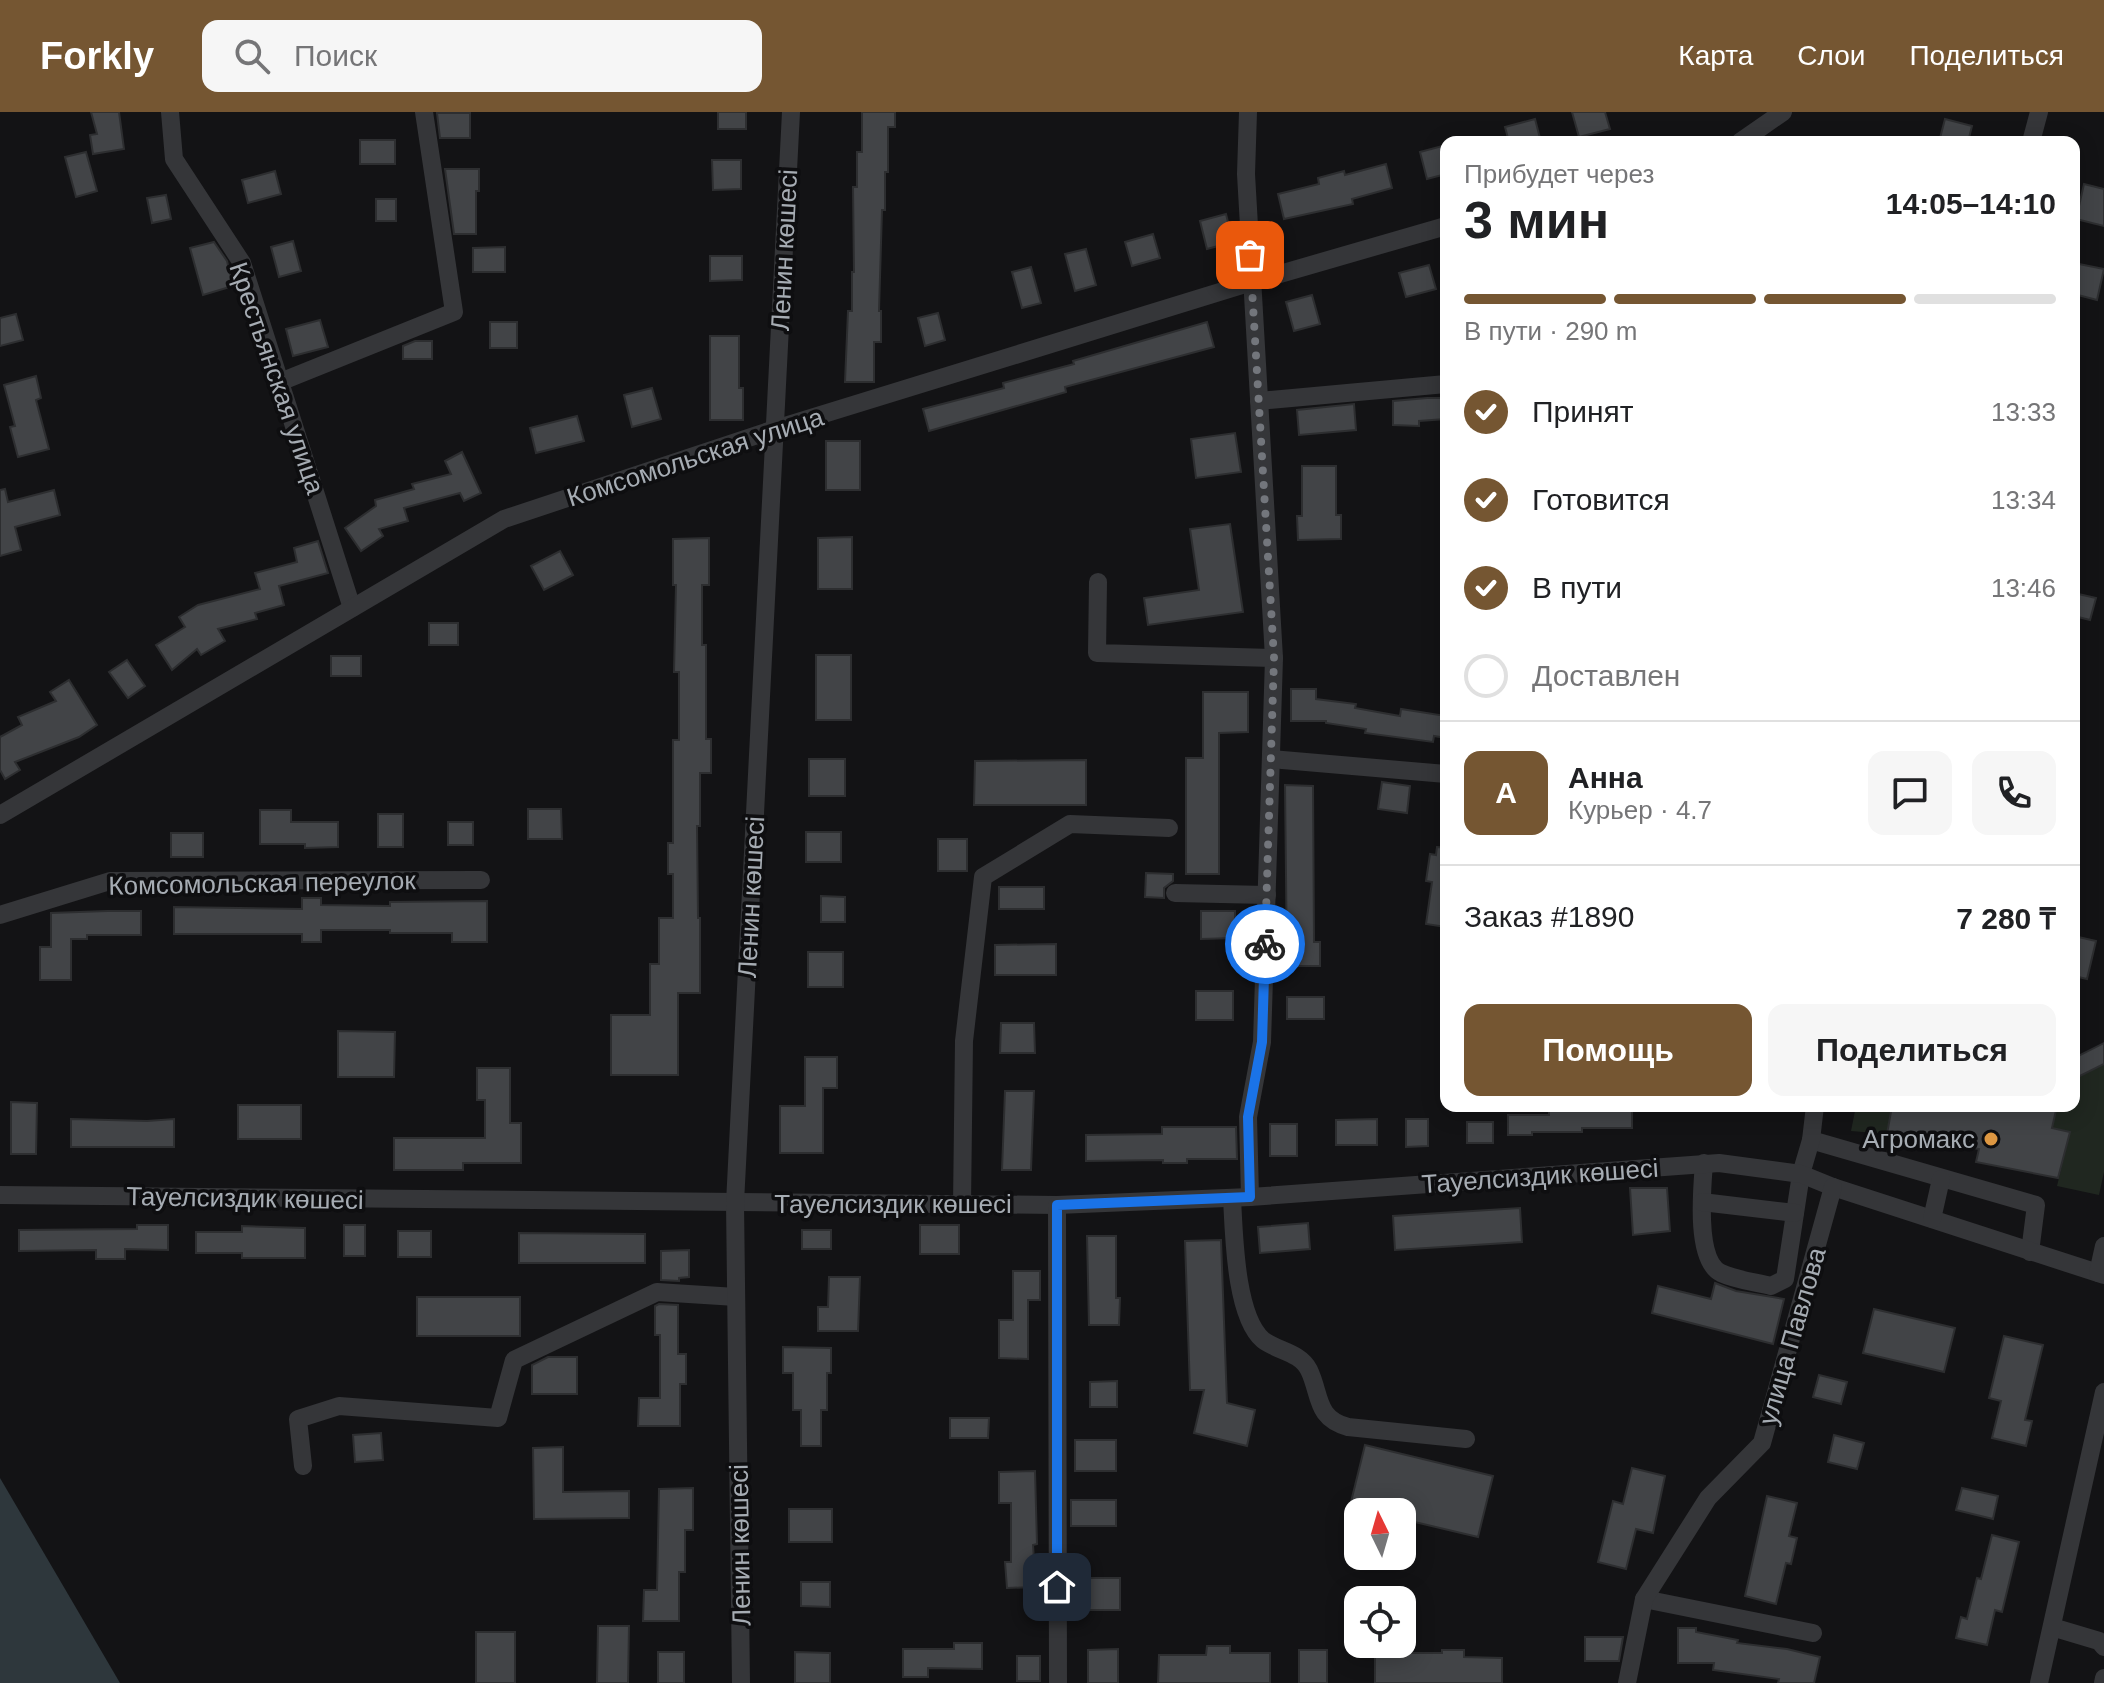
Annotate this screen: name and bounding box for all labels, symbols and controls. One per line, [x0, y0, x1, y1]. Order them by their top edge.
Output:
search box [202, 20, 762, 92]
icon: search [230, 34, 274, 78]
text: Forkly [40, 35, 154, 77]
text: Поиск [294, 39, 377, 72]
text: Карта [1678, 40, 1753, 71]
text: Слои [1797, 40, 1865, 71]
text: Поделиться [1909, 40, 2064, 71]
text: Прибудет через [1464, 159, 1654, 189]
street label: Ленин көшесі [765, 168, 803, 332]
text: 14:05–14:10 [1886, 187, 2056, 220]
text: 3 мин [1464, 191, 1609, 249]
pin [1216, 221, 1284, 289]
icon: bag [1228, 233, 1272, 277]
street label: Крестьянская улица [223, 258, 331, 498]
text: В пути · 290 m [1464, 316, 1637, 346]
icon: check [1464, 390, 1508, 434]
text: Принят [1532, 395, 1634, 428]
text: 13:33 [1991, 397, 2056, 427]
street label: Комсомольская улица [563, 401, 828, 513]
icon: check [1464, 478, 1508, 522]
text: Готовится [1532, 483, 1670, 516]
text: 13:34 [1991, 485, 2056, 515]
icon: check [1464, 566, 1508, 610]
text: В пути [1532, 571, 1622, 604]
text: 13:46 [1991, 573, 2056, 603]
text: Доставлен [1532, 659, 1680, 692]
button: chat [1868, 751, 1952, 835]
button: phone [1972, 751, 2056, 835]
text: Анна [1568, 761, 1643, 794]
text: А [1495, 776, 1517, 809]
text: Курьер · 4.7 [1568, 795, 1712, 825]
street label: Ленин көшесі [732, 815, 770, 979]
street label: Комсомольская переулок [108, 865, 417, 901]
text: Заказ #1890 [1464, 900, 1634, 933]
text: 7 280 ₸ [1956, 902, 2056, 935]
courier [1225, 904, 1305, 984]
icon: bike [1243, 922, 1287, 966]
button: Помощь [1464, 1004, 1752, 1096]
button: Поделиться [1768, 1004, 2056, 1096]
place label: Агромакс [1862, 1124, 1975, 1154]
marker: Агромакс [1982, 1130, 2000, 1148]
street label: Тауелсиздик көшесі [1421, 1153, 1659, 1199]
street label: Тауелсиздик көшесі [126, 1181, 364, 1215]
street label: Тауелсиздик көшесі [774, 1189, 1012, 1219]
street label: улица Павлова [1752, 1243, 1832, 1428]
street label: Ленин көшесі [724, 1464, 756, 1626]
north arrow [1344, 1498, 1416, 1570]
map controls [1344, 1498, 1416, 1658]
pin [1023, 1553, 1091, 1621]
icon: home [1035, 1565, 1079, 1609]
button: locate [1344, 1586, 1416, 1658]

